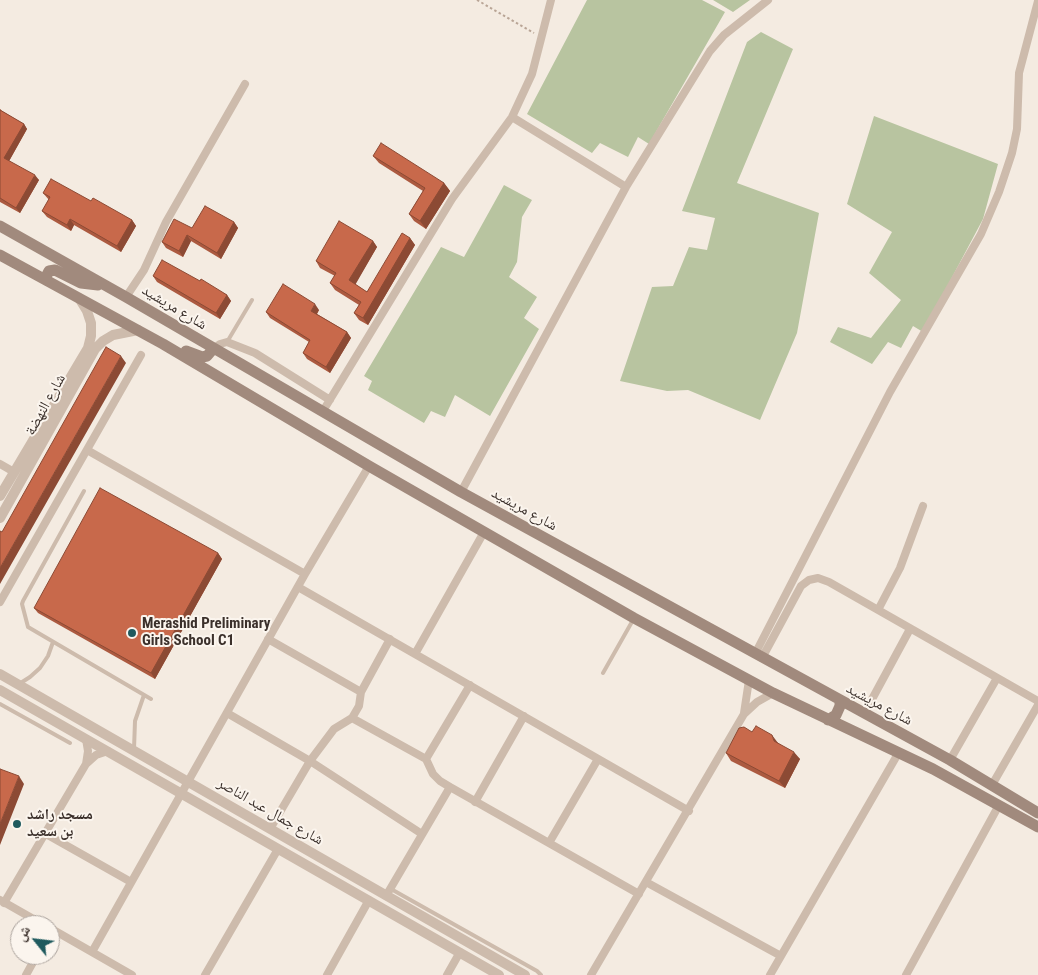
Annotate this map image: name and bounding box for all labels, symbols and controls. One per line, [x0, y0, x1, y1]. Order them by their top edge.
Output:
street label: شارع مريشيد [138, 282, 210, 334]
street label: شارع النهضة [22, 371, 70, 439]
street label: شارع مريشيد [488, 485, 560, 535]
place label: Merashid Preliminary Girls School C1 [142, 615, 270, 650]
marker: Merashid Preliminary Girls School C1 [126, 627, 138, 639]
street label: شارع مريشيد [843, 680, 915, 730]
street label: شارع جمال عبد الناصر [214, 774, 326, 850]
place label: مسجد راشد بن سعيد [27, 806, 93, 841]
marker: مسجد راشد بن سعيد [11, 818, 23, 830]
north arrow [10, 915, 60, 965]
text: ش [12, 923, 33, 944]

